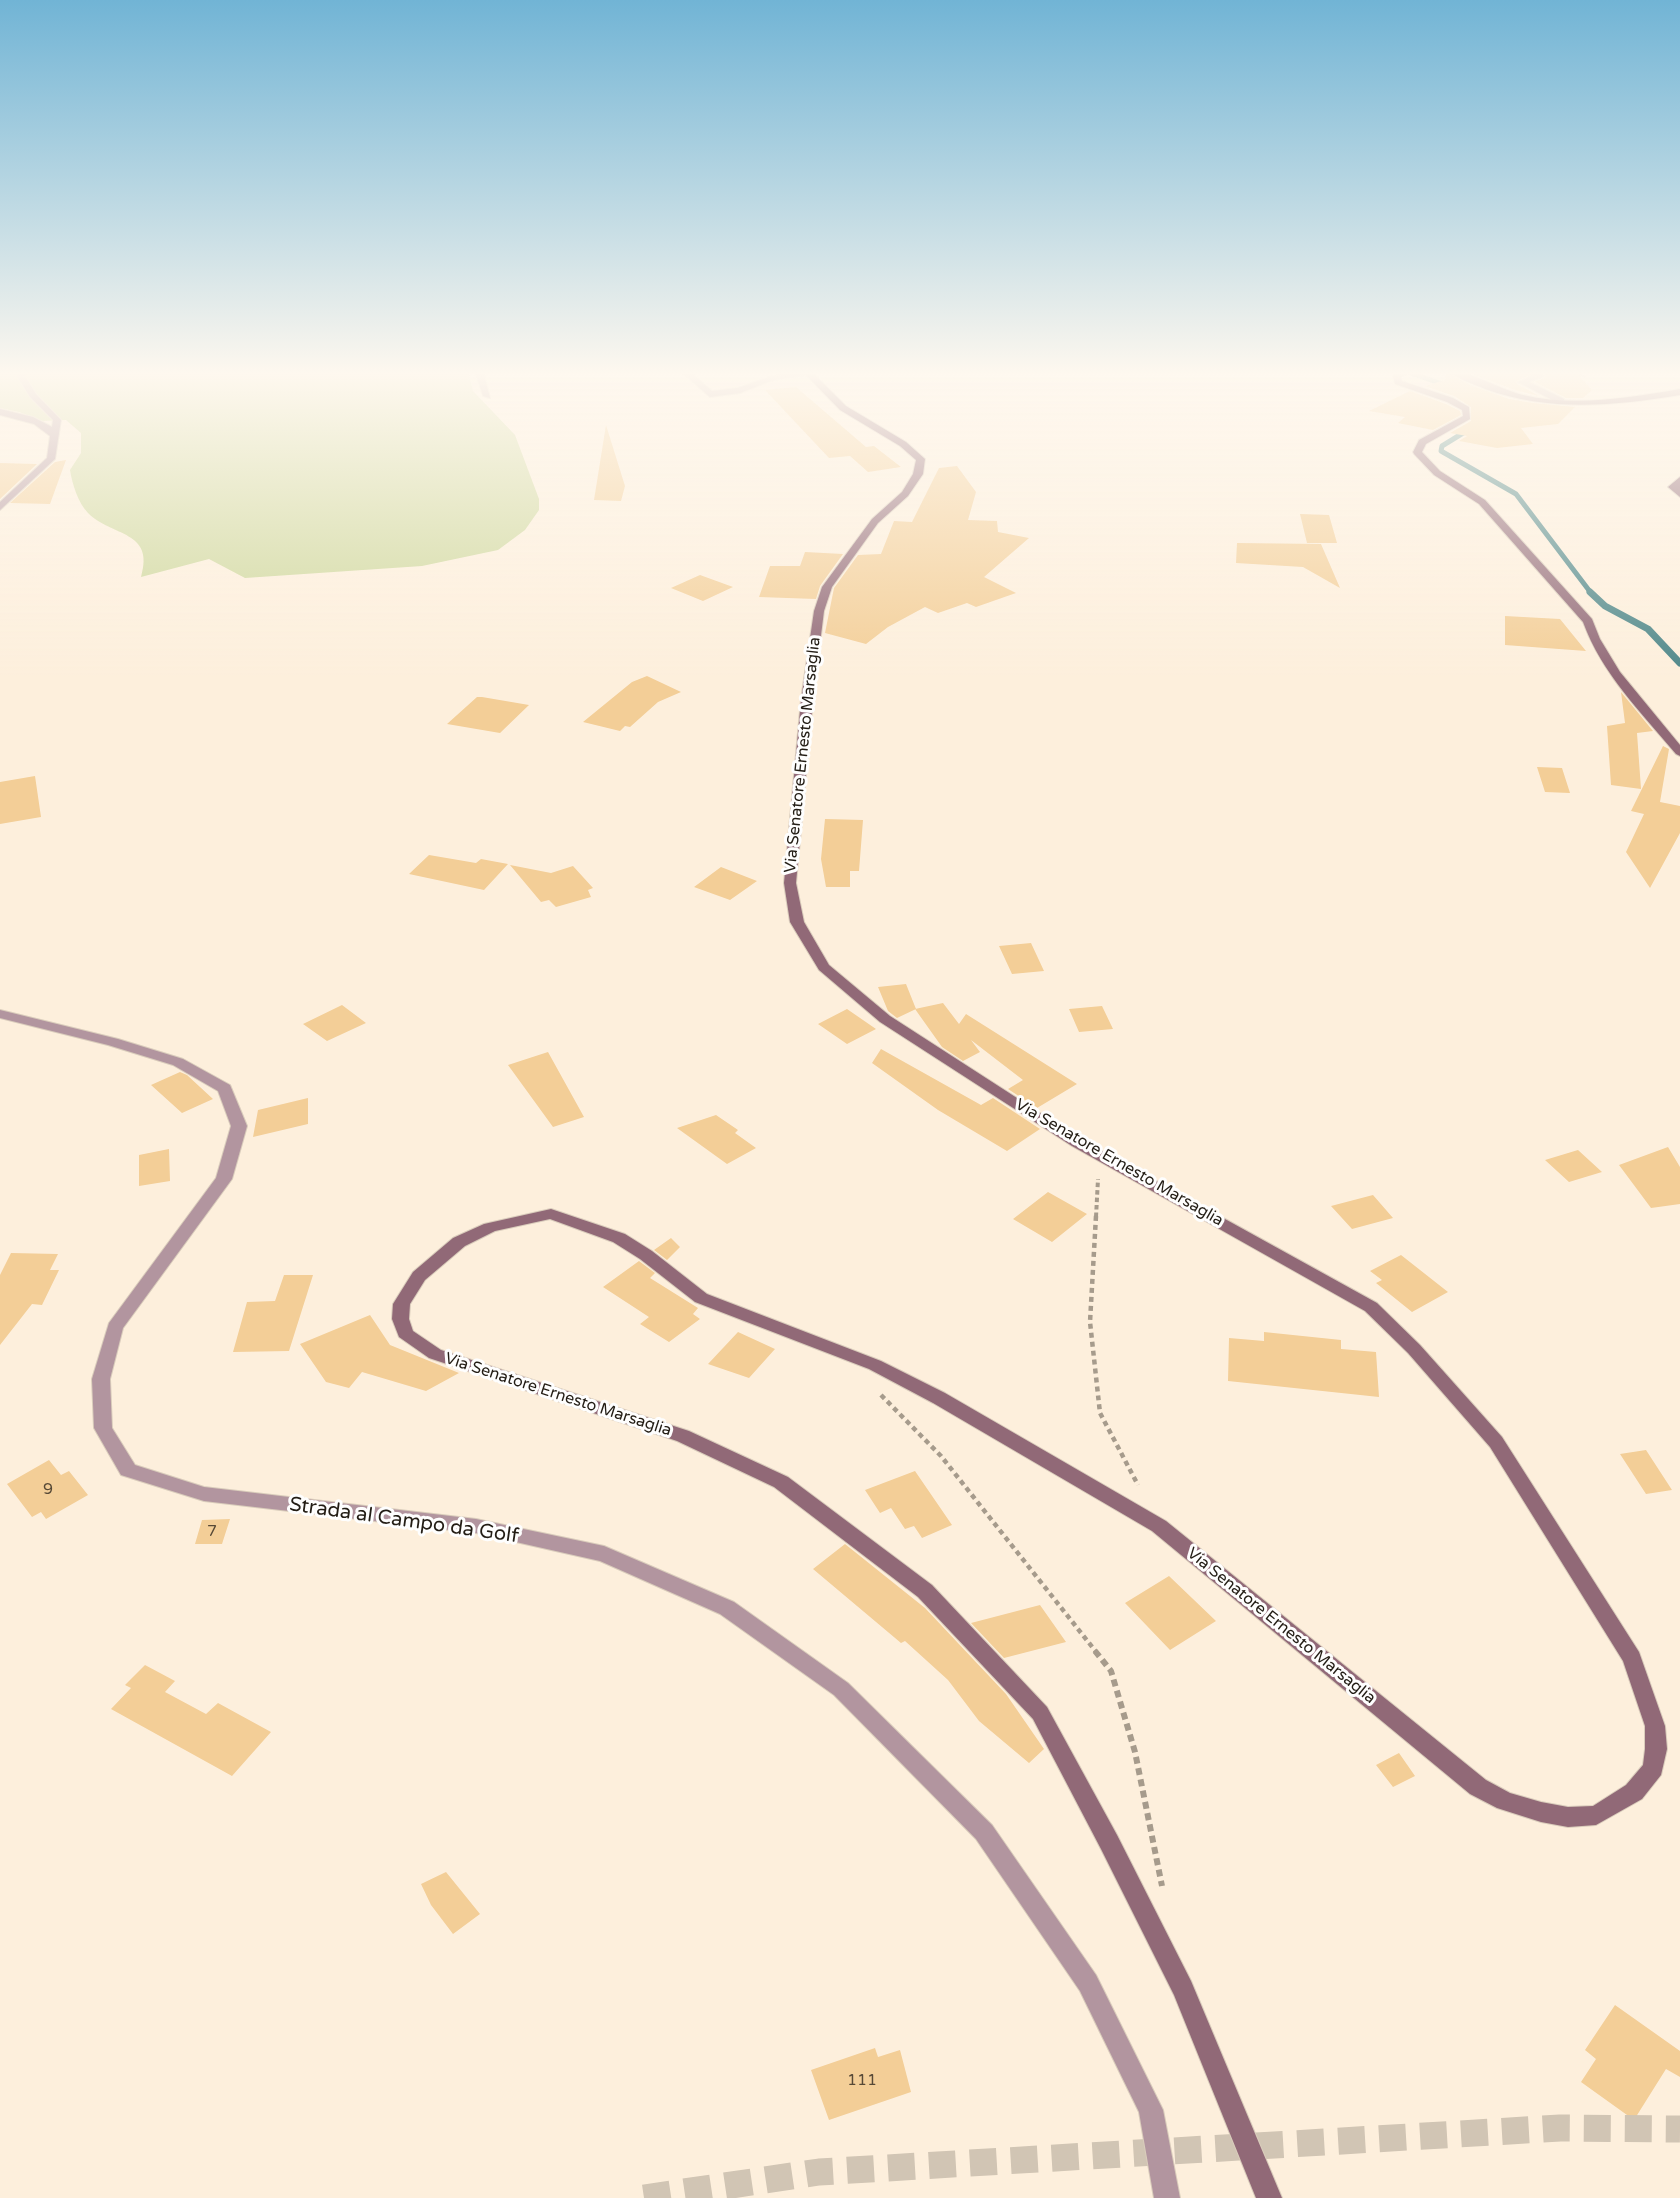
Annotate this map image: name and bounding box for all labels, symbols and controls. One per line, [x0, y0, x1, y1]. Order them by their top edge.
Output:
street label: Via Senatore Ernesto Marsaglia [781, 636, 825, 874]
street label: Via Senatore Ernesto Marsaglia [1011, 1095, 1227, 1231]
street label: Via Senatore Ernesto Marsaglia [442, 1349, 674, 1441]
house number: 9 [43, 1480, 53, 1500]
street label: Strada al Campo da Golf [288, 1493, 520, 1549]
house number: 7 [207, 1522, 217, 1542]
street label: Via Senatore Ernesto Marsaglia [1183, 1544, 1379, 1708]
house number: 111 [847, 2071, 877, 2091]

